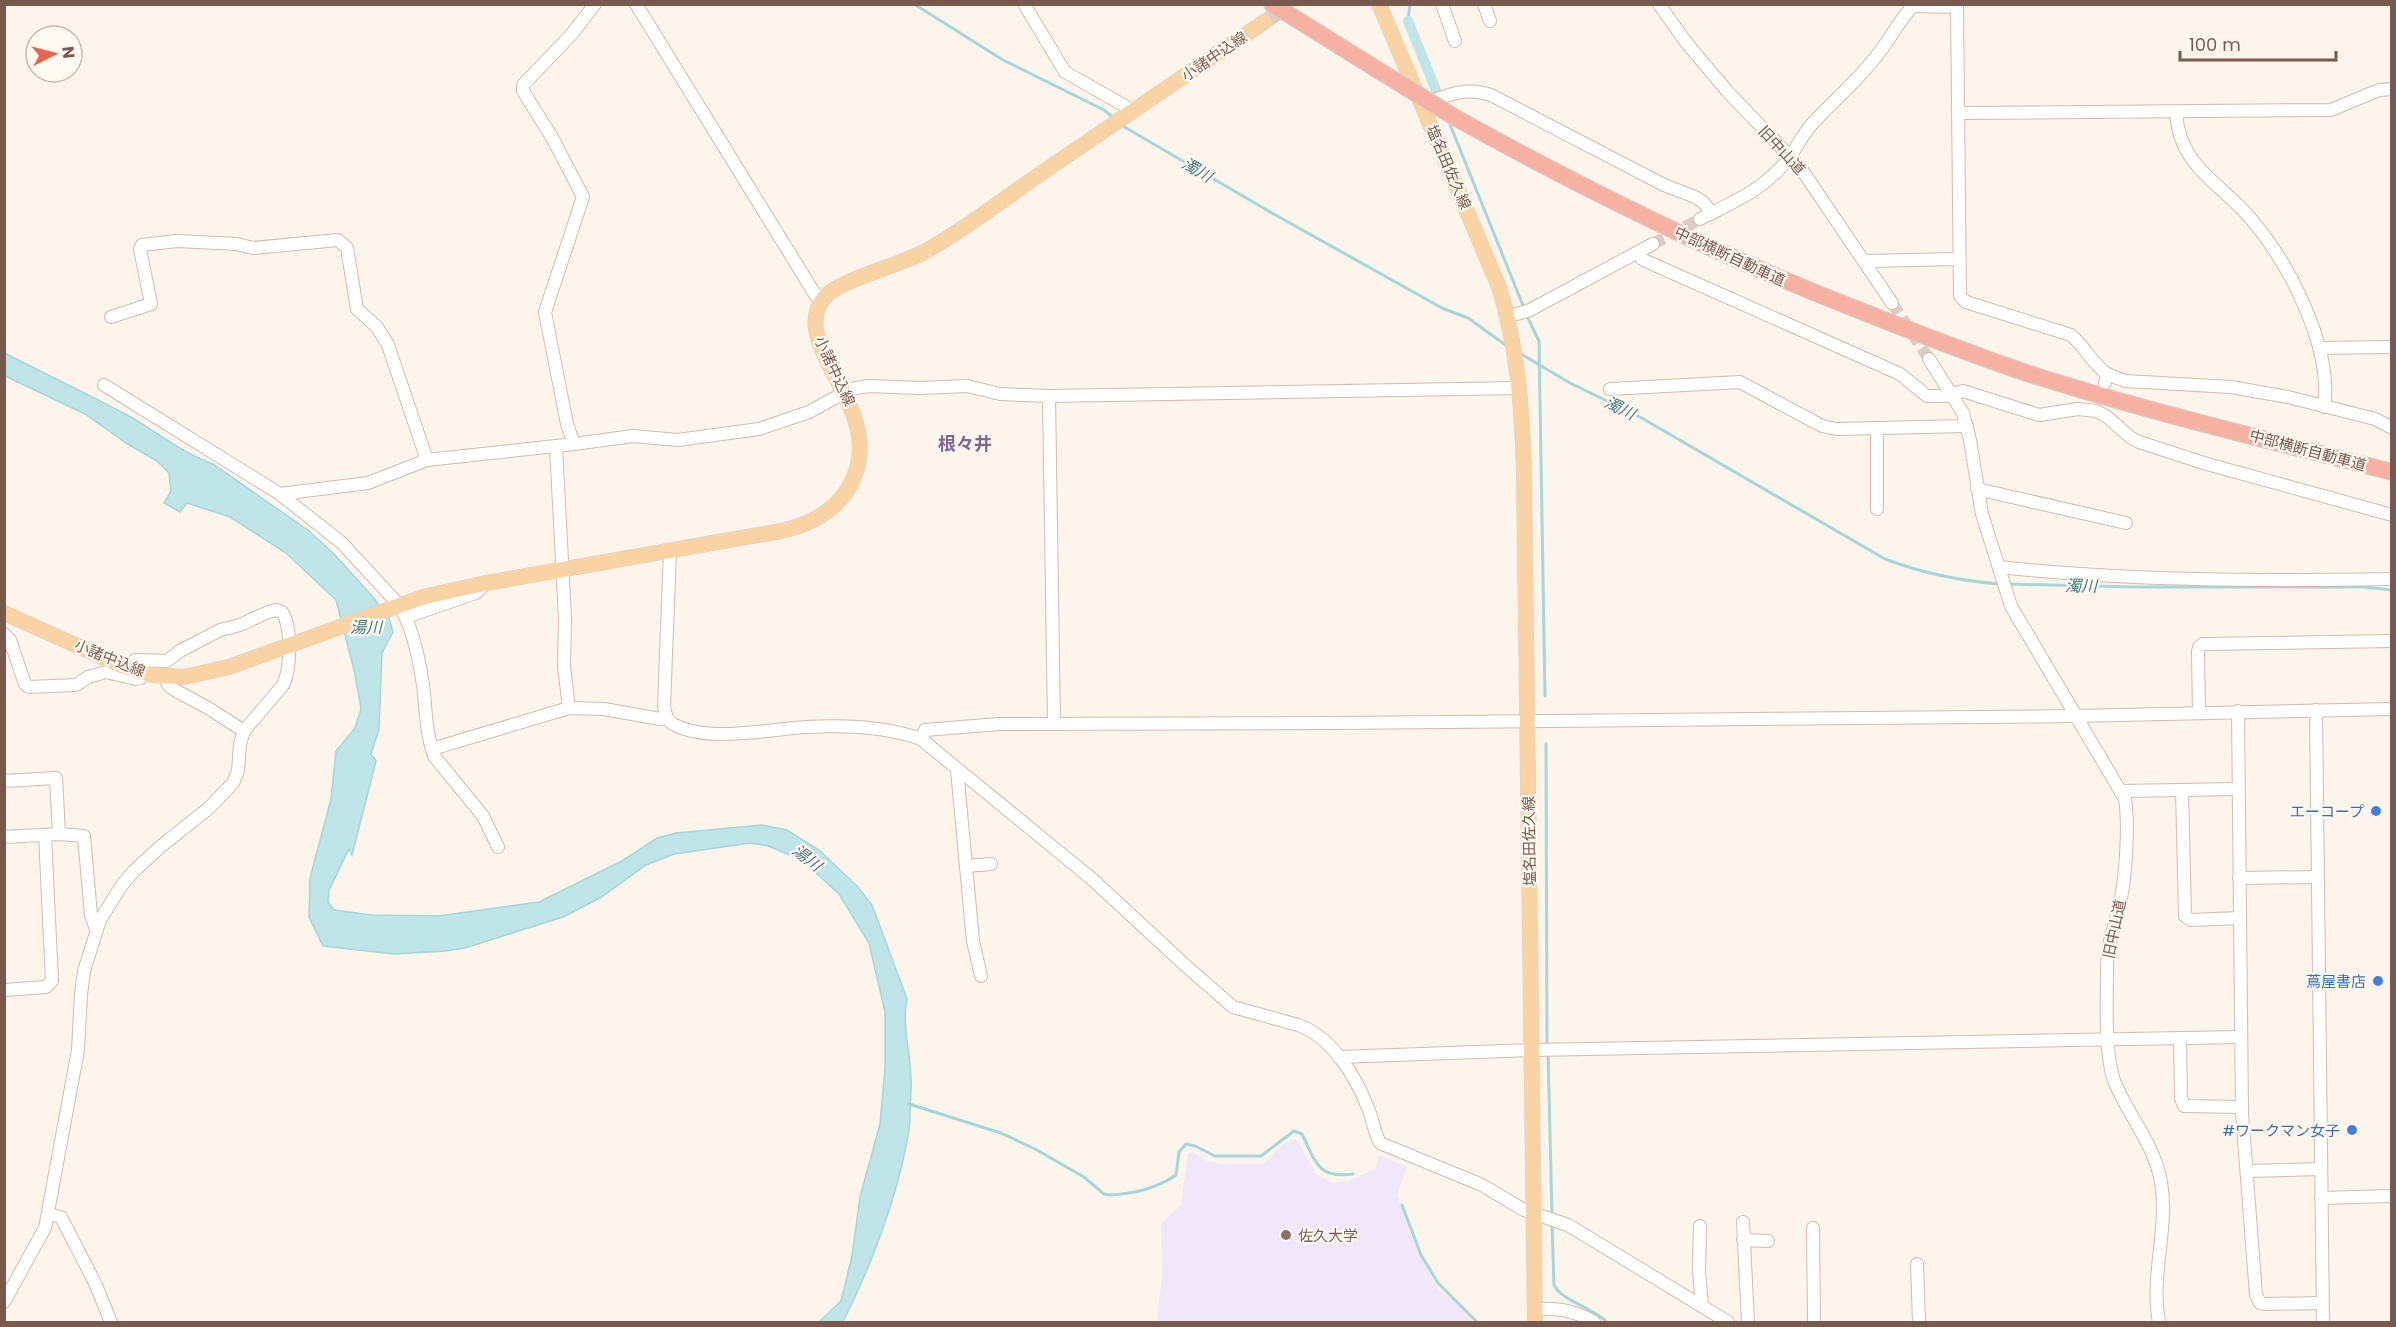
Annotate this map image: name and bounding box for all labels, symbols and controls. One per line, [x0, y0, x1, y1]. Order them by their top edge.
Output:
north arrow [24, 24, 84, 84]
scale bar [2180, 24, 2336, 62]
street label: 小諸中込線 [1177, 26, 1251, 86]
text: 100 m [2189, 32, 2241, 57]
text: N [56, 45, 80, 60]
street label: 塩名田佐久線 [1422, 121, 1476, 213]
street label: 旧中山道 [1754, 121, 1810, 179]
water label: 濁川 [1177, 152, 1218, 189]
street label: 中部横断自動車道 [1671, 221, 1789, 291]
street label: 小諸中込線 [810, 333, 860, 409]
water label: 濁川 [1601, 391, 1641, 426]
street label: 中部横断自動車道 [2247, 424, 2369, 476]
district label: 根々井 [938, 431, 992, 456]
water label: 濁川 [2065, 574, 2099, 598]
water label: 湯川 [350, 616, 384, 639]
street label: 小諸中込線 [71, 634, 149, 682]
street label: 塩名田佐久線 [1518, 796, 1540, 886]
place label: エーコープ [2290, 801, 2364, 822]
marker: エーコープ [2369, 804, 2383, 818]
water label: 湯川 [787, 839, 828, 878]
street label: 旧中山道 [2097, 897, 2131, 961]
place label: 蔦屋書店 [2306, 971, 2366, 992]
marker: 蔦屋書店 [2371, 974, 2385, 988]
place label: #ワークマン女子 [2222, 1120, 2340, 1141]
marker: #ワークマン女子 [2345, 1123, 2359, 1137]
place label: 佐久大学 [1298, 1225, 1358, 1246]
marker: 佐久大学 [1279, 1228, 1293, 1242]

